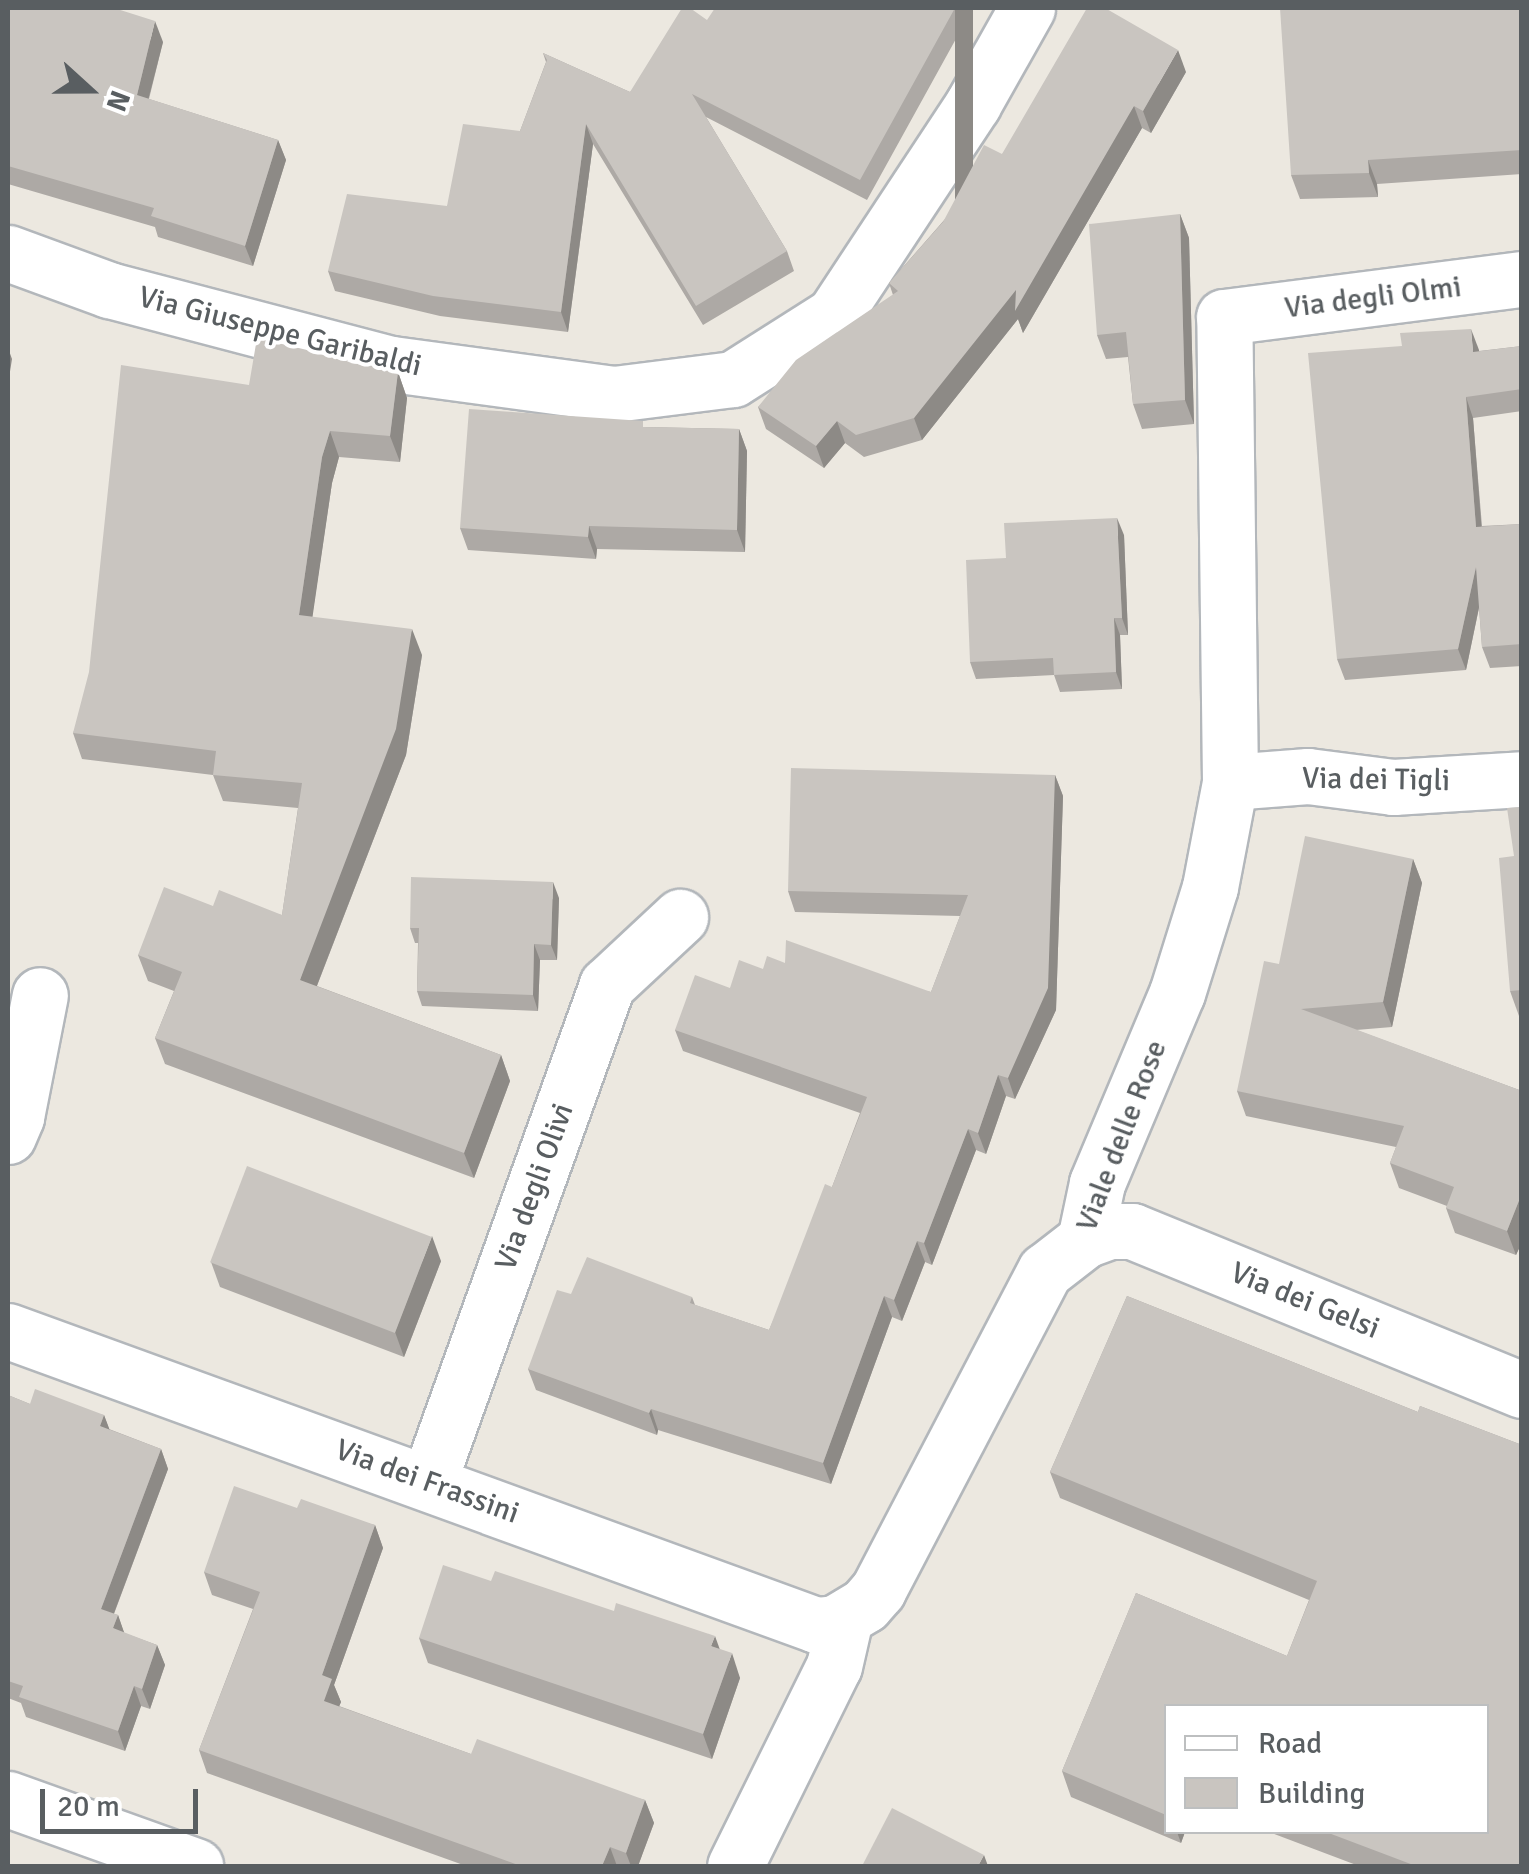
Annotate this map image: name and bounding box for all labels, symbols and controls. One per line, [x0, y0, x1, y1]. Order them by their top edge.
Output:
north arrow [40, 40, 140, 140]
text: N [99, 86, 137, 116]
street label: Via degli Olmi [1283, 269, 1463, 327]
street label: Via Giuseppe Garibaldi [135, 279, 425, 385]
street label: Via dei Tigli [1302, 761, 1450, 799]
street label: Viale delle Rose [1069, 1035, 1175, 1237]
street label: Via degli Olivi [488, 1099, 582, 1275]
street label: Via dei Gelsi [1225, 1255, 1385, 1347]
street label: Via dei Frassini [330, 1432, 524, 1532]
legend [1164, 1704, 1489, 1834]
text: Road [1258, 1725, 1322, 1762]
scale bar [45, 1769, 202, 1831]
text: Building [1258, 1775, 1365, 1812]
text: 20 m [57, 1788, 120, 1825]

